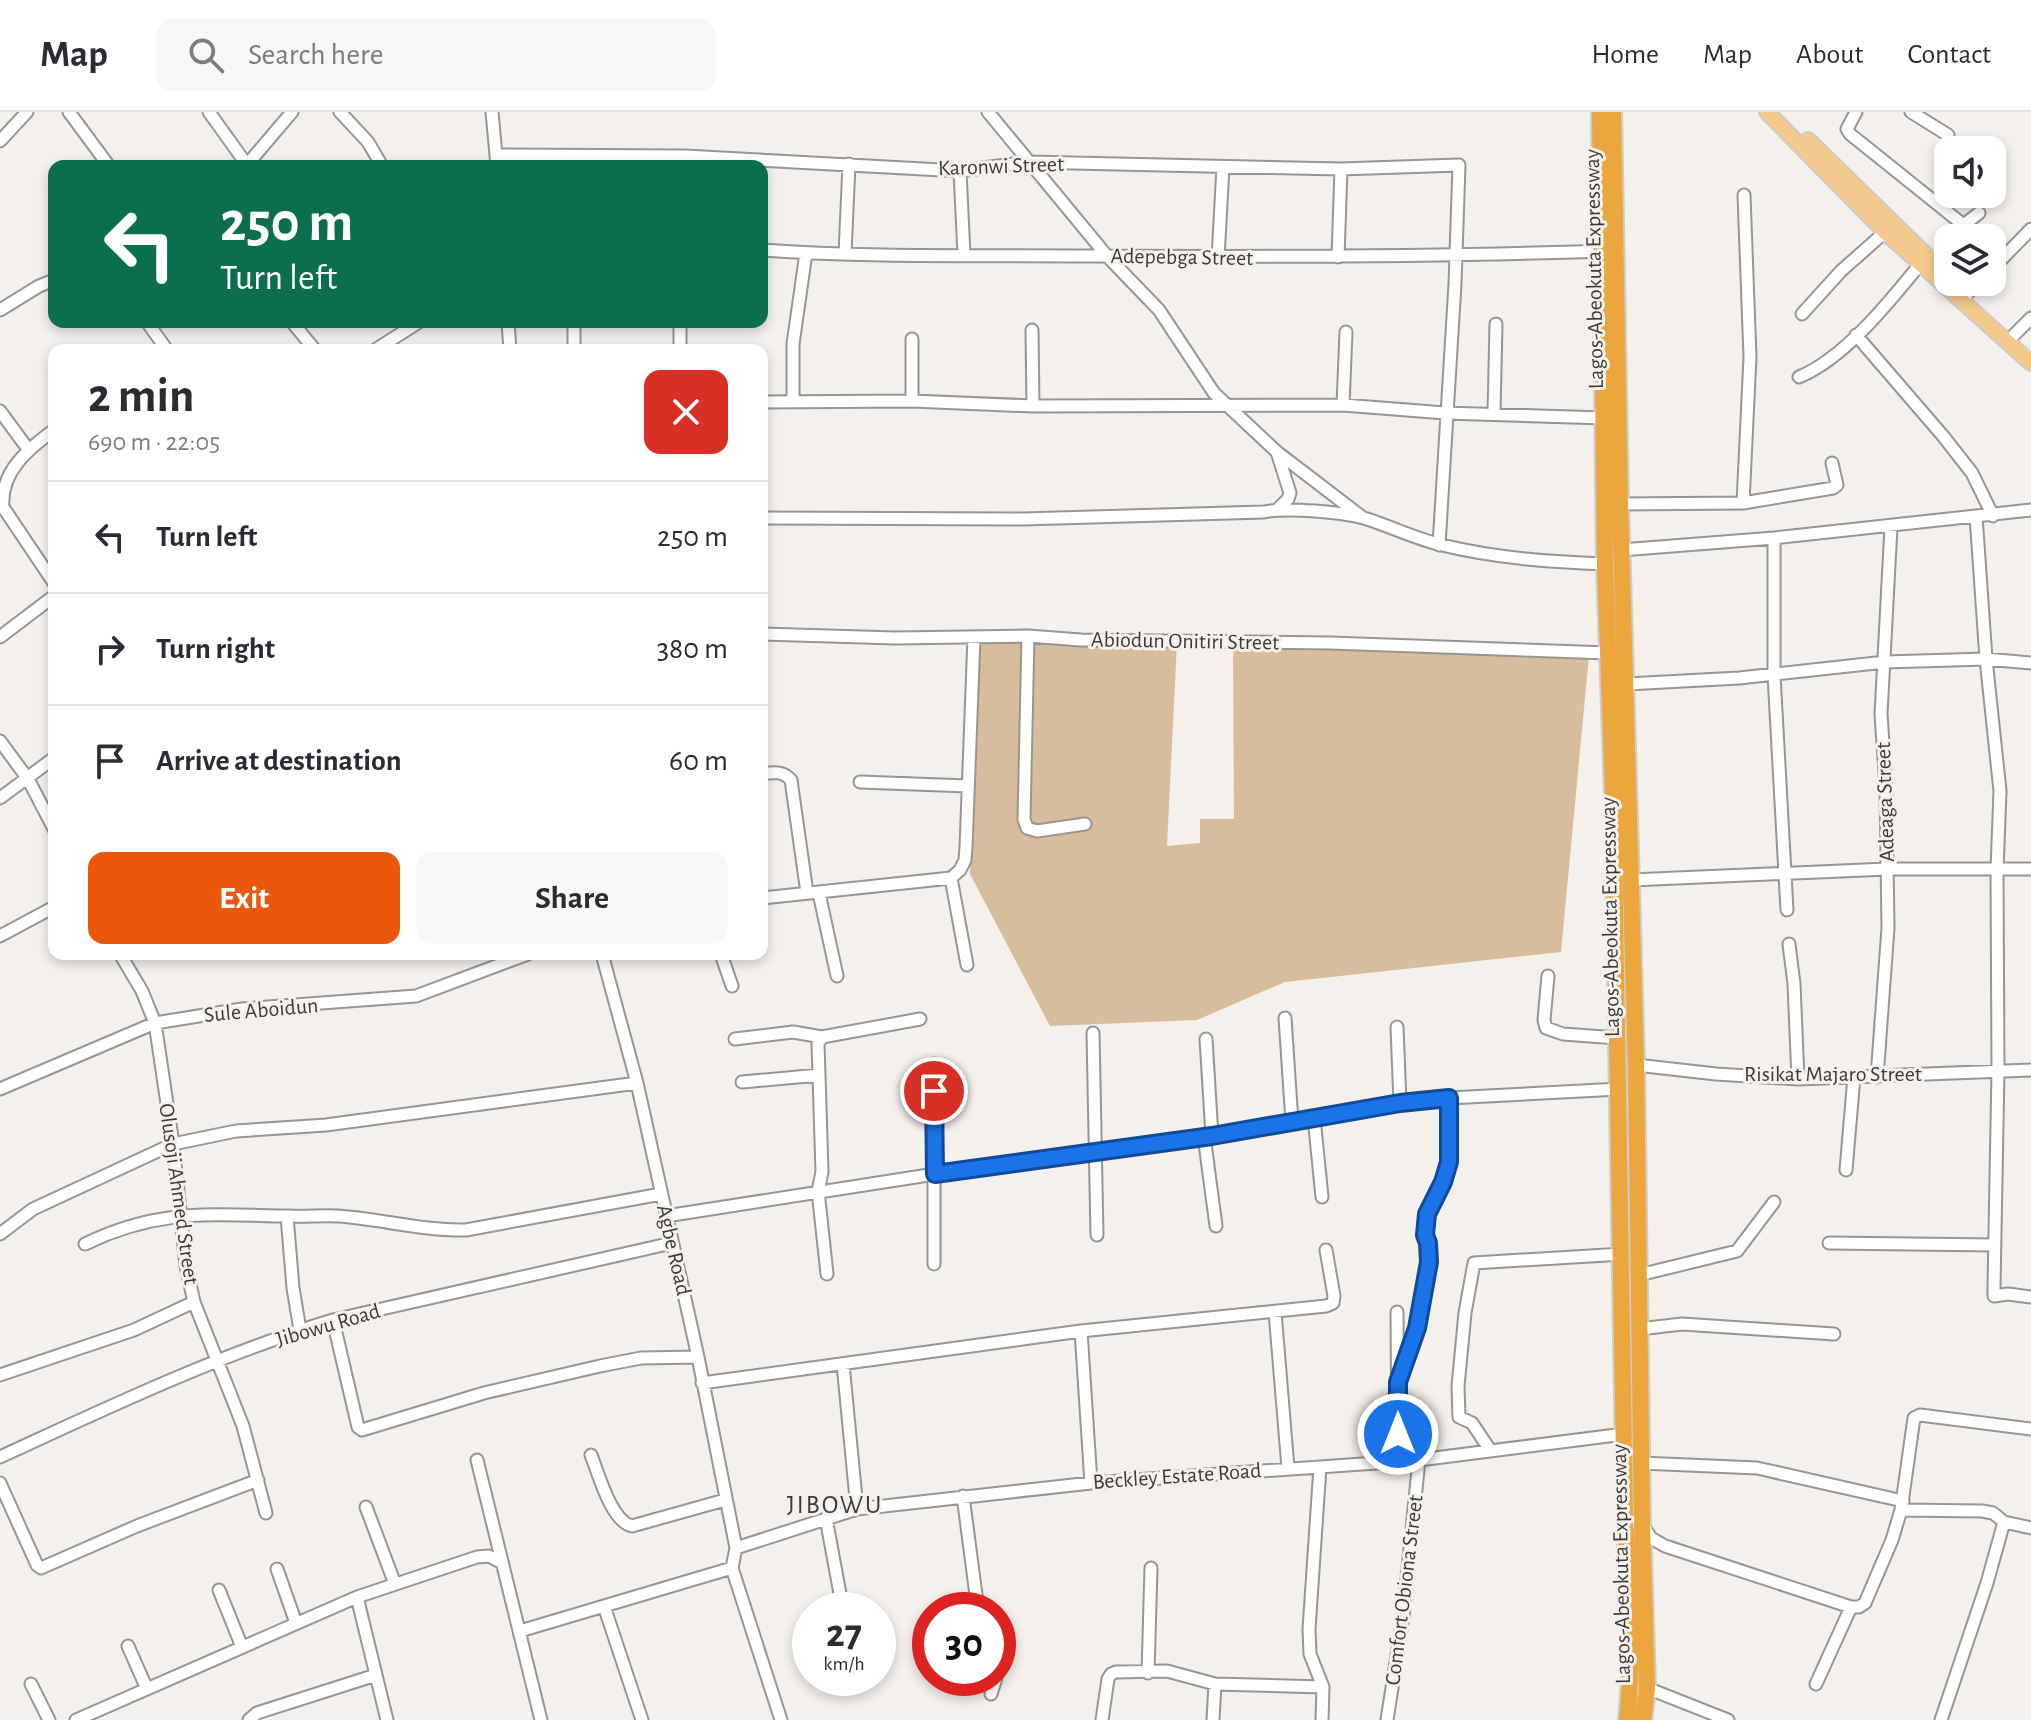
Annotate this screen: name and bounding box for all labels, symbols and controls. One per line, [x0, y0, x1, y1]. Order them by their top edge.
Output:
search box [156, 19, 716, 91]
icon: search [184, 33, 228, 77]
text: Map [40, 36, 108, 74]
text: Search here [248, 40, 384, 70]
text: Home [1592, 41, 1659, 69]
text: Map [1703, 41, 1752, 69]
text: About [1796, 41, 1864, 69]
text: Contact [1908, 41, 1991, 69]
map controls [1934, 136, 2006, 296]
button: sound [1934, 136, 2006, 208]
street label: Lagos-Abeokuta Expressway [1581, 148, 1607, 389]
street label: Karonwi Street [938, 153, 1064, 179]
icon: left [88, 192, 192, 296]
text: 250 m [220, 195, 353, 251]
button: layers [1934, 224, 2006, 296]
street label: Adepebga Street [1111, 245, 1253, 269]
text: Turn left [220, 260, 337, 296]
button: close [644, 370, 728, 454]
text: 2 min [88, 373, 195, 421]
text: 690 m · 22:05 [88, 429, 220, 455]
icon: left [88, 515, 132, 559]
text: Turn left [156, 522, 257, 552]
text: 250 m [657, 522, 728, 552]
icon: right [88, 627, 132, 671]
street label: Abiodun Onitiri Street [1091, 628, 1279, 654]
text: Turn right [156, 634, 275, 664]
text: 380 m [657, 634, 728, 664]
icon: arrive [88, 739, 132, 783]
street label: Adeaga Street [1872, 742, 1898, 862]
text: Arrive at destination [156, 746, 402, 776]
text: 60 m [669, 746, 728, 776]
street label: Lagos-Abeokuta Expressway [1597, 796, 1623, 1037]
button: Exit [88, 852, 400, 944]
button: Share [416, 852, 728, 944]
street label: Sule Aboidun [203, 994, 319, 1026]
pin [900, 1057, 968, 1125]
street label: Risikat Majaro Street [1744, 1063, 1922, 1085]
icon: arrive [912, 1069, 956, 1113]
street label: Olusoji Ahmed Street [155, 1102, 203, 1286]
street label: Agbe Road [653, 1203, 695, 1297]
street label: Jibowu Road [273, 1300, 383, 1350]
position arrow [1356, 1392, 1440, 1476]
street label: Lagos-Abeokuta Expressway [1608, 1443, 1634, 1684]
street label: Beckley Estate Road [1092, 1459, 1262, 1493]
district label: JIBOWU [787, 1492, 883, 1518]
street label: Comfort Obiona Street [1381, 1494, 1427, 1686]
speed limit sign: 30 [912, 1592, 1016, 1696]
text: 27 [826, 1614, 862, 1654]
text: km/h [823, 1654, 865, 1674]

